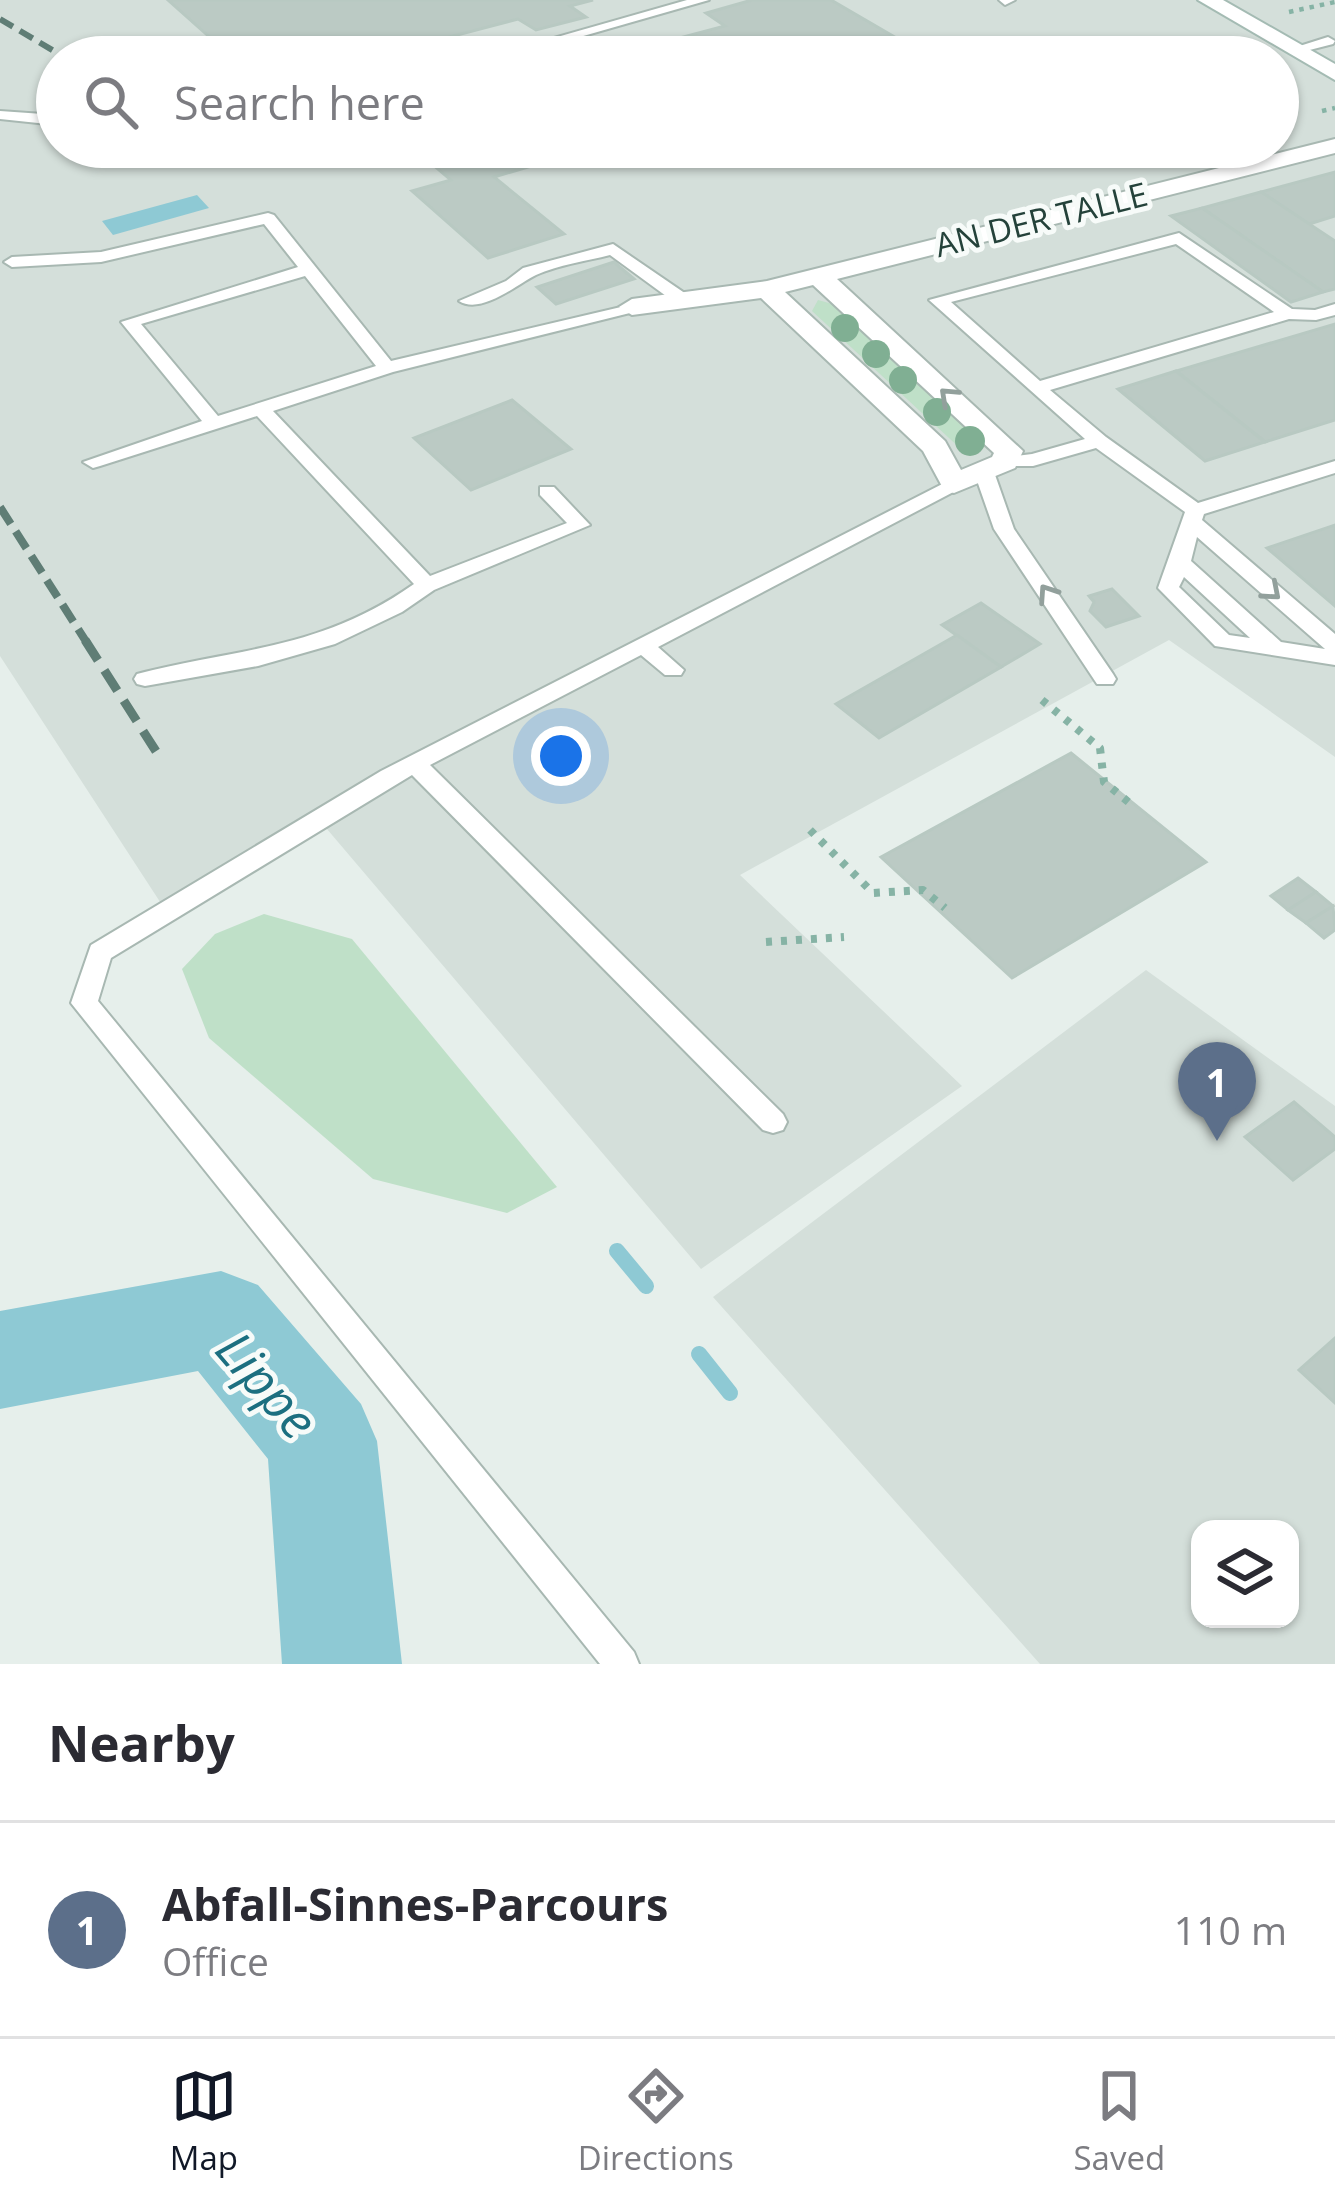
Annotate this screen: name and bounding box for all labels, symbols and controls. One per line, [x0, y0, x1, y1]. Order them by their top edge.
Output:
search box [36, 36, 1299, 168]
icon: search [78, 69, 144, 135]
text: Search here [174, 72, 425, 133]
street label: AN DER TALLE [930, 171, 1152, 267]
one-way arrow [941, 388, 962, 410]
one-way arrow [1258, 578, 1280, 599]
one-way arrow [1040, 585, 1062, 607]
your location [531, 726, 591, 786]
pin: 1 [1178, 1042, 1256, 1141]
water label: Lippe [202, 1315, 334, 1453]
map controls [1191, 1520, 1299, 1628]
button: layers [1191, 1520, 1299, 1628]
text: Nearby [48, 1707, 235, 1777]
text: Abfall-Sinnes-Parcours [162, 1873, 668, 1934]
text: 1 [76, 1903, 98, 1956]
text: 110 m [1174, 1903, 1287, 1956]
text: Office [162, 1934, 269, 1987]
tab: Map [170, 2063, 238, 2180]
tab: Directions [578, 2063, 734, 2180]
tab: Saved [1073, 2063, 1165, 2180]

